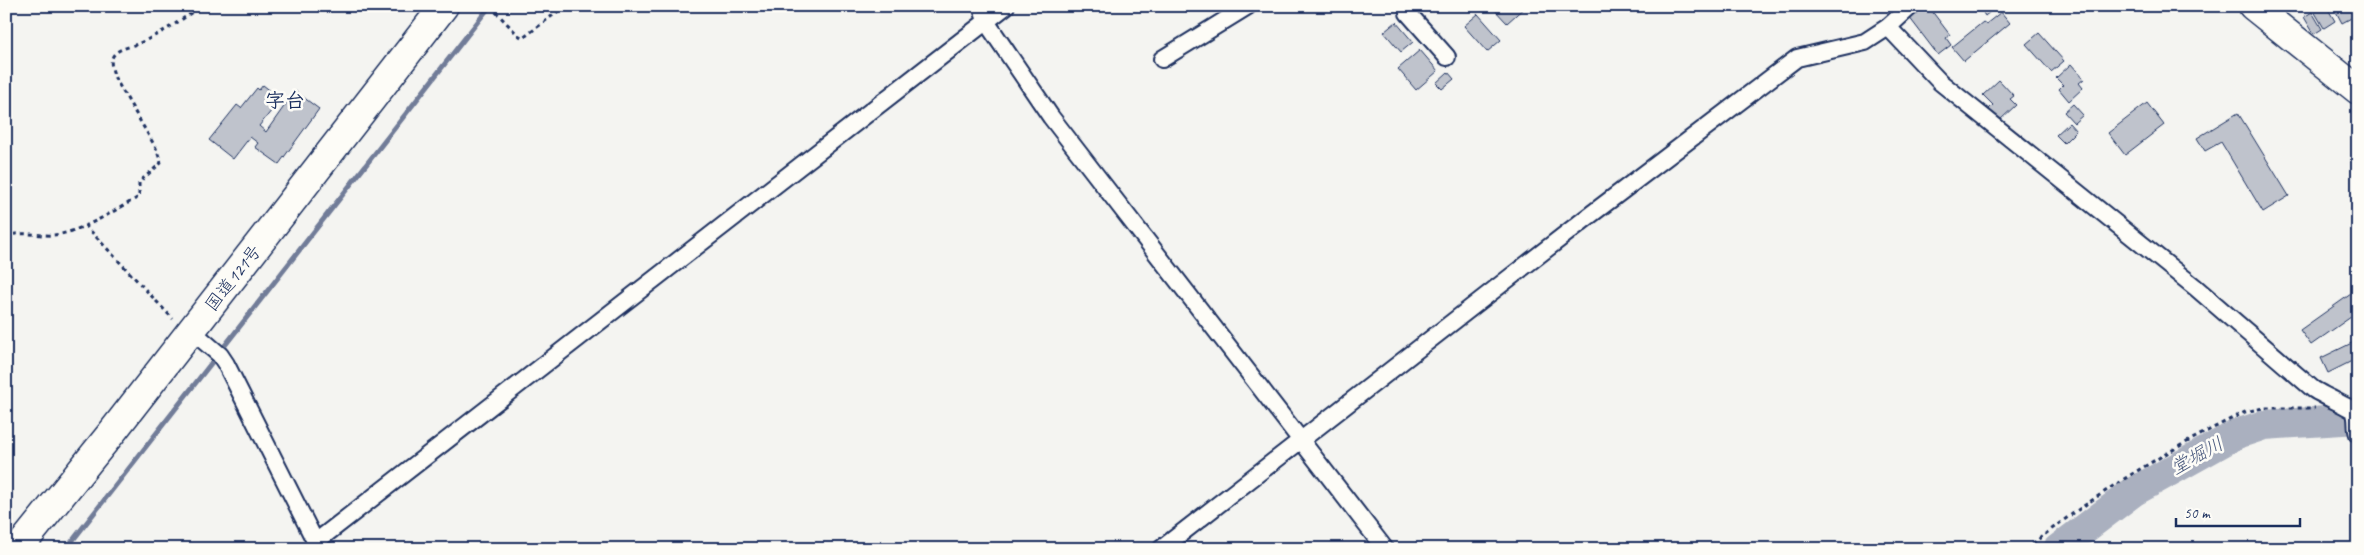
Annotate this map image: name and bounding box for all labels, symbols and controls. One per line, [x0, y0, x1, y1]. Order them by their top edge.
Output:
district label: 字台 [265, 88, 305, 113]
street label: 国道121号 [200, 240, 266, 316]
water label: 堂堀川 [2166, 432, 2228, 480]
scale bar [2176, 495, 2300, 527]
text: 50 m [2184, 504, 2211, 523]

